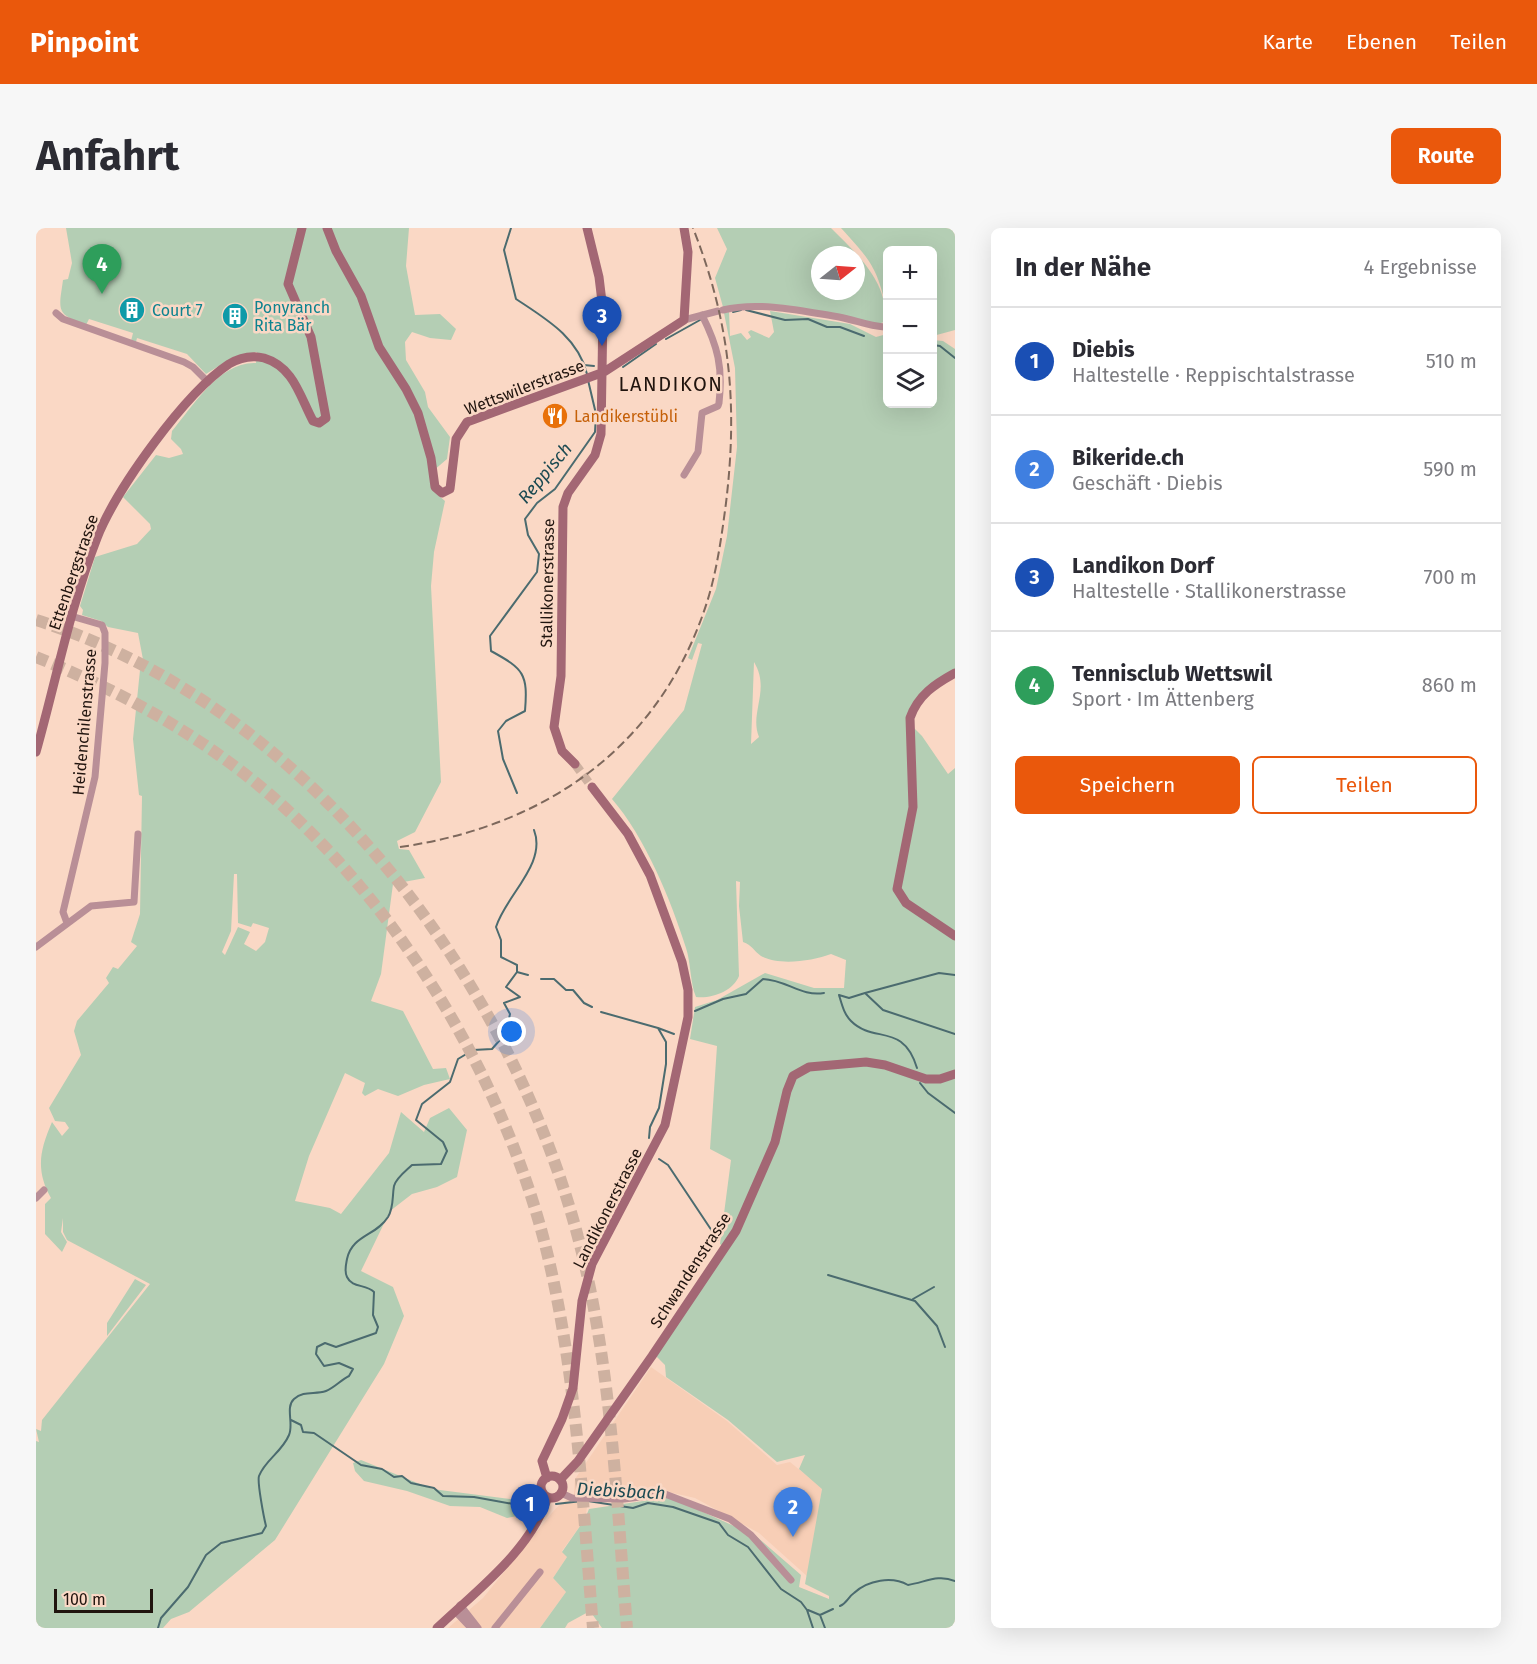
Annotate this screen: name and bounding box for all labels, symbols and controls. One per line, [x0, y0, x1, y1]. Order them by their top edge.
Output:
text: Pinpoint [30, 26, 139, 59]
text: Karte [1262, 29, 1313, 55]
text: Ebenen [1346, 29, 1417, 55]
text: Teilen [1450, 29, 1507, 55]
button: Route [1391, 128, 1501, 184]
text: Anfahrt [36, 131, 179, 181]
pin: 4 [82, 244, 122, 294]
north arrow [811, 246, 865, 300]
map controls [883, 246, 937, 408]
button: + [883, 246, 937, 300]
text: In der Nähe [1015, 252, 1151, 283]
text: 4 Ergebnisse [1364, 255, 1477, 279]
building icon: Court 7 [117, 295, 147, 325]
pin: 3 [582, 296, 622, 346]
place label: Ponyranch Rita Bär [254, 298, 330, 335]
button: − [883, 300, 937, 354]
place label: Court 7 [152, 301, 203, 320]
building icon: Ponyranch Rita Bär [220, 301, 250, 331]
text: Diebis [1072, 336, 1135, 363]
text: 1 [1030, 349, 1039, 373]
text: 510 m [1426, 349, 1477, 373]
button: layers [883, 354, 937, 408]
street label: Wettswilerstrasse [462, 356, 587, 419]
text: Haltestelle · Reppischtalstrasse [1072, 363, 1355, 387]
district label: LANDIKON [619, 372, 723, 396]
restaurant icon: Landikerstübli [540, 401, 570, 431]
place label: Landikerstübli [574, 407, 678, 426]
water label: Reppisch [513, 438, 577, 508]
text: Bikeride.ch [1072, 444, 1184, 471]
text: 2 [1029, 457, 1040, 481]
text: 590 m [1423, 457, 1477, 481]
text: Geschäft · Diebis [1072, 471, 1223, 495]
street label: Ettenbergstrasse [45, 512, 102, 632]
street label: Stallikonerstrasse [537, 518, 558, 648]
text: Landikon Dorf [1072, 552, 1214, 579]
text: 3 [1029, 565, 1040, 589]
text: 700 m [1424, 565, 1477, 589]
text: Haltestelle · Stallikonerstrasse [1072, 579, 1346, 603]
street label: Heidenchilenstrasse [69, 648, 100, 796]
text: Tennisclub Wettswil [1072, 660, 1272, 687]
text: 4 [1029, 673, 1040, 697]
text: 860 m [1422, 673, 1477, 697]
text: Sport · Im Ättenberg [1072, 687, 1254, 711]
button: Speichern [1015, 756, 1240, 814]
button: Teilen [1252, 756, 1477, 814]
your location [497, 1017, 526, 1046]
street label: Landikonerstrasse [569, 1145, 646, 1271]
street label: Schwandenstrasse [646, 1209, 735, 1332]
water label: Diebisbach [576, 1478, 666, 1504]
pin: 1 [510, 1484, 550, 1534]
pin: 2 [774, 1488, 813, 1537]
scale bar [54, 1586, 153, 1614]
text: 100 m [63, 1590, 106, 1609]

